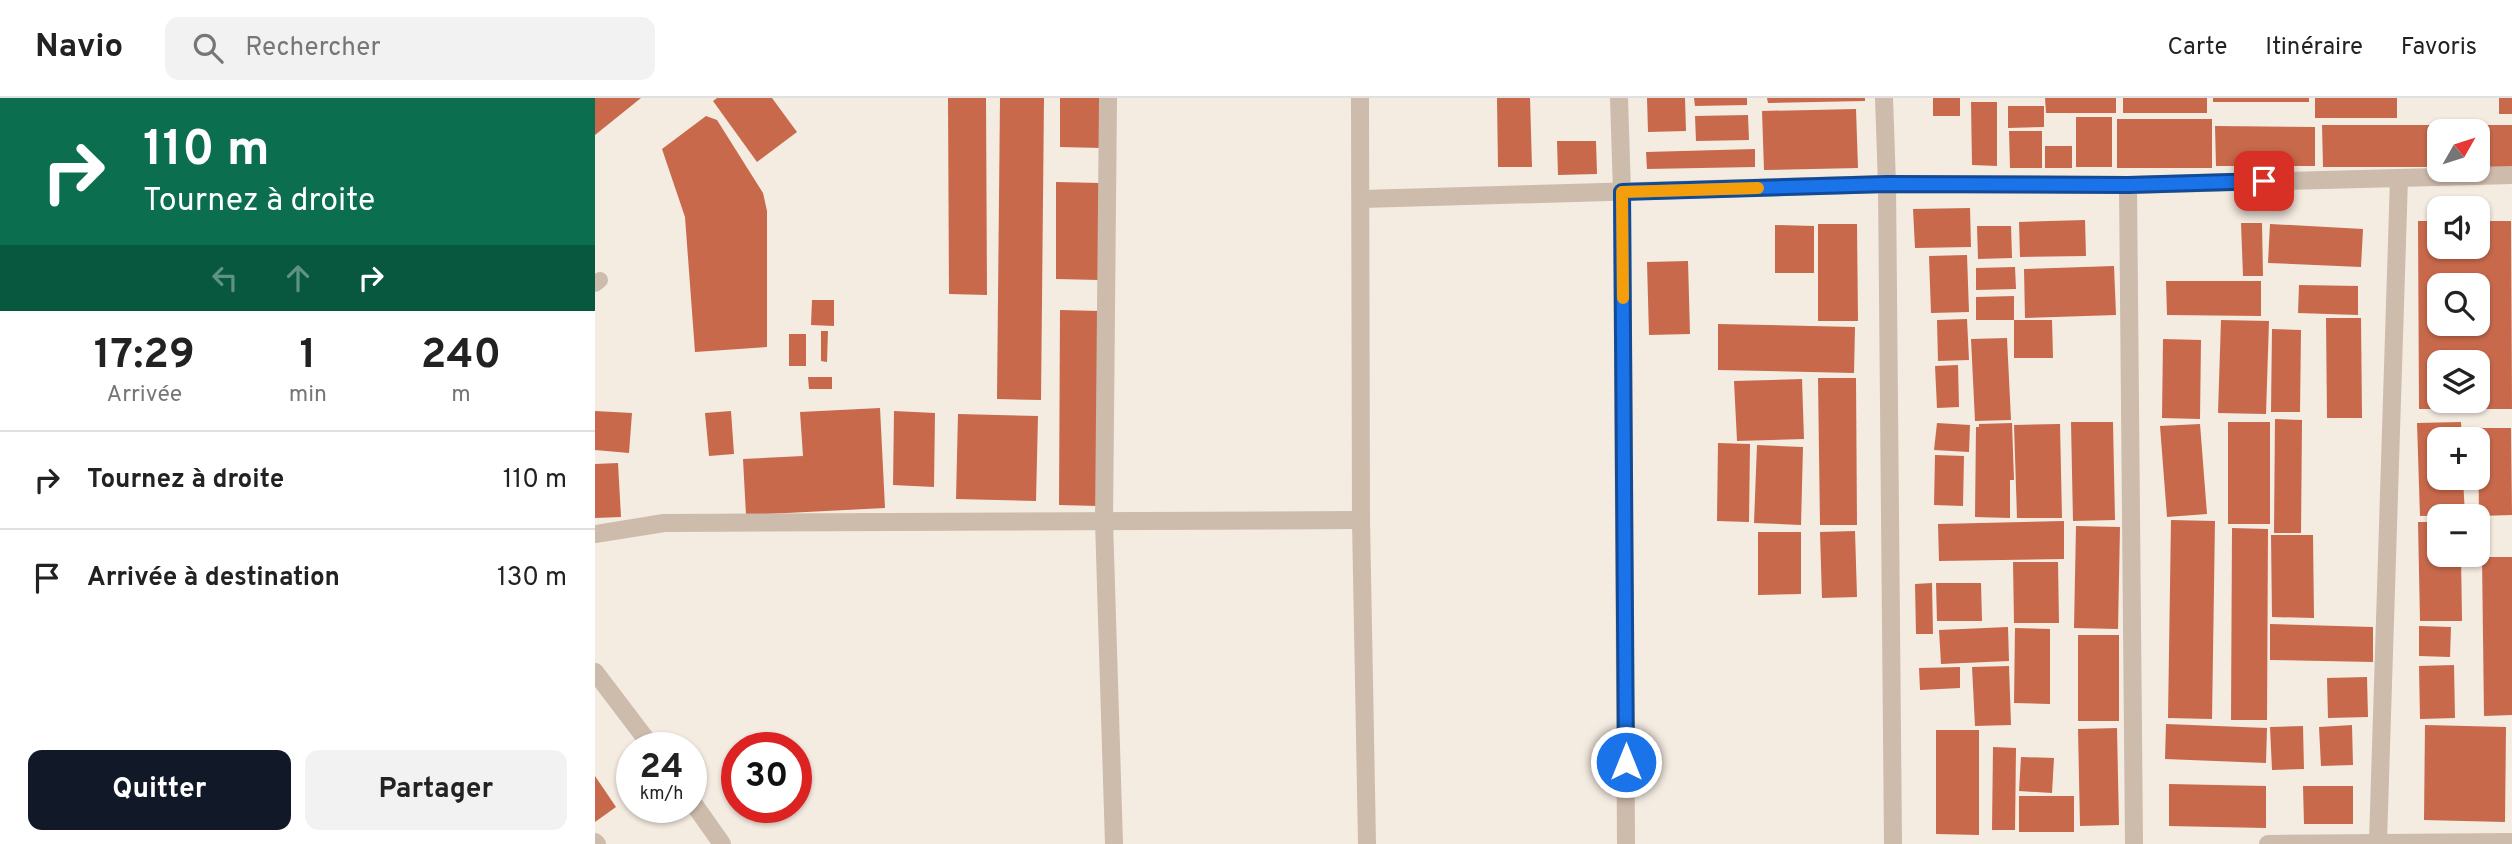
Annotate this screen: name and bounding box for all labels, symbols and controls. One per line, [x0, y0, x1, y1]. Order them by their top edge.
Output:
search box [165, 17, 655, 80]
text: Navio [35, 27, 123, 69]
icon: search [189, 29, 227, 67]
text: Rechercher [245, 32, 381, 65]
text: Carte [2167, 33, 2227, 63]
text: Itinéraire [2265, 33, 2363, 63]
text: Favoris [2401, 33, 2477, 63]
north arrow [2427, 119, 2490, 182]
map controls [2427, 119, 2490, 567]
text: 110 m [143, 121, 270, 183]
icon: right [28, 126, 119, 217]
pin [2234, 151, 2294, 211]
icon: arrive [2245, 162, 2283, 200]
text: Tournez à droite [143, 182, 375, 222]
button: sound [2427, 196, 2490, 259]
icon: left [206, 259, 244, 297]
icon: ahead [279, 259, 317, 297]
icon: right [352, 259, 390, 297]
button: search [2427, 273, 2490, 336]
text: 17:29 [94, 330, 195, 383]
text: 1 [299, 330, 316, 383]
text: 240 [421, 330, 501, 383]
button: layers [2427, 350, 2490, 413]
text: Arrivée [107, 381, 182, 410]
text: min [289, 381, 327, 410]
text: m [451, 381, 471, 410]
button: + [2427, 427, 2490, 490]
icon: right [28, 461, 66, 499]
text: Tournez à droite [87, 464, 284, 497]
text: 110 m [503, 464, 567, 497]
button: − [2427, 504, 2490, 567]
icon: arrive [28, 559, 66, 597]
text: Arrivée à destination [87, 562, 340, 595]
text: 130 m [497, 562, 567, 595]
position arrow [1589, 725, 1663, 799]
speed limit sign: 30 [721, 732, 812, 823]
text: 24 [640, 746, 683, 790]
button: Quitter [28, 750, 291, 830]
button: Partager [305, 750, 567, 830]
text: km/h [640, 783, 683, 806]

